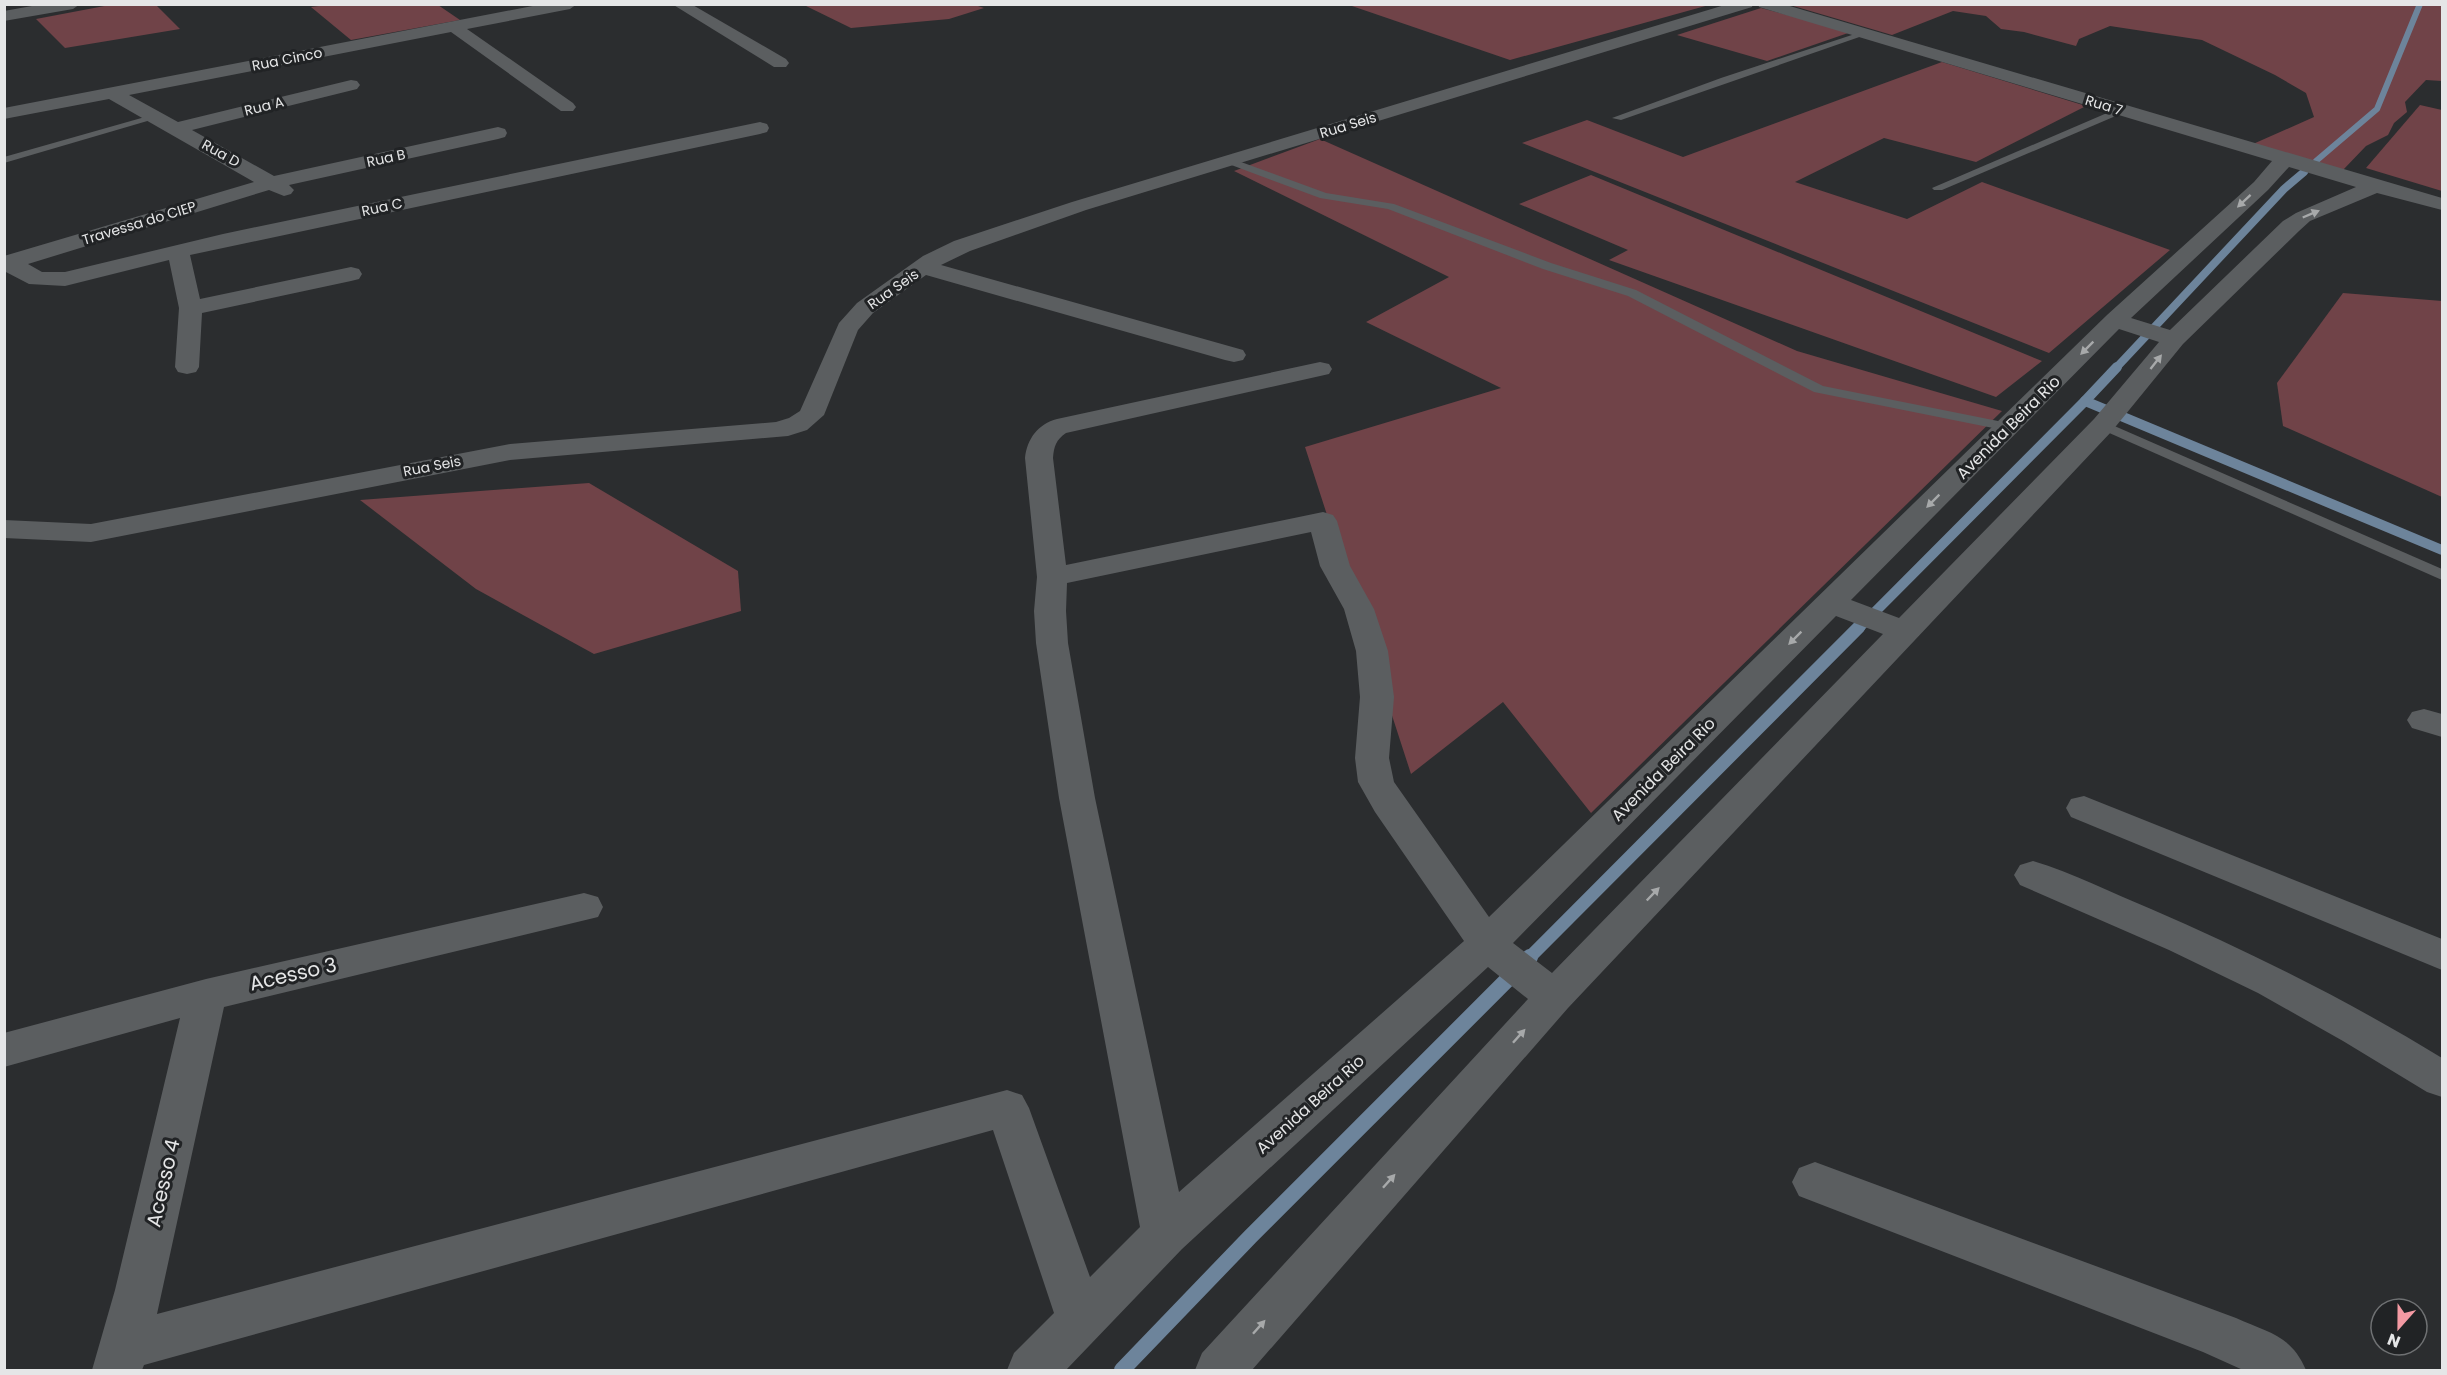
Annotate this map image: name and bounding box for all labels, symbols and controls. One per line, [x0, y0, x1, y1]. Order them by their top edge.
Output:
street label: Rua Cinco [250, 42, 324, 76]
street label: Rua 7 [2083, 90, 2126, 120]
street label: Rua A [242, 91, 286, 121]
street label: Rua Seis [1317, 107, 1379, 143]
street label: Rua D [198, 134, 244, 172]
street label: Rua B [365, 144, 407, 172]
street label: Rua C [360, 193, 404, 221]
one-way arrow [2237, 194, 2252, 208]
street label: Travessa do CIEP [79, 196, 199, 250]
one-way arrow [2303, 209, 2321, 219]
street label: Rua Seis [863, 264, 923, 314]
one-way arrow [2080, 341, 2094, 355]
one-way arrow [2149, 354, 2162, 370]
street label: Avenida Beira Rio [1951, 370, 2065, 484]
street label: Rua Seis [401, 451, 463, 481]
one-way arrow [1927, 493, 1941, 507]
one-way arrow [1787, 631, 1802, 645]
street label: Avenida Beira Rio [1606, 712, 1720, 826]
one-way arrow [1645, 887, 1659, 901]
street label: Acesso 3 [247, 950, 339, 998]
one-way arrow [1512, 1028, 1526, 1043]
street label: Avenida Beira Rio [1251, 1050, 1369, 1159]
street label: Acesso 4 [139, 1136, 187, 1230]
one-way arrow [1382, 1174, 1395, 1189]
north arrow [2369, 1297, 2429, 1357]
one-way arrow [1252, 1319, 1266, 1334]
text: N [2384, 1328, 2404, 1353]

